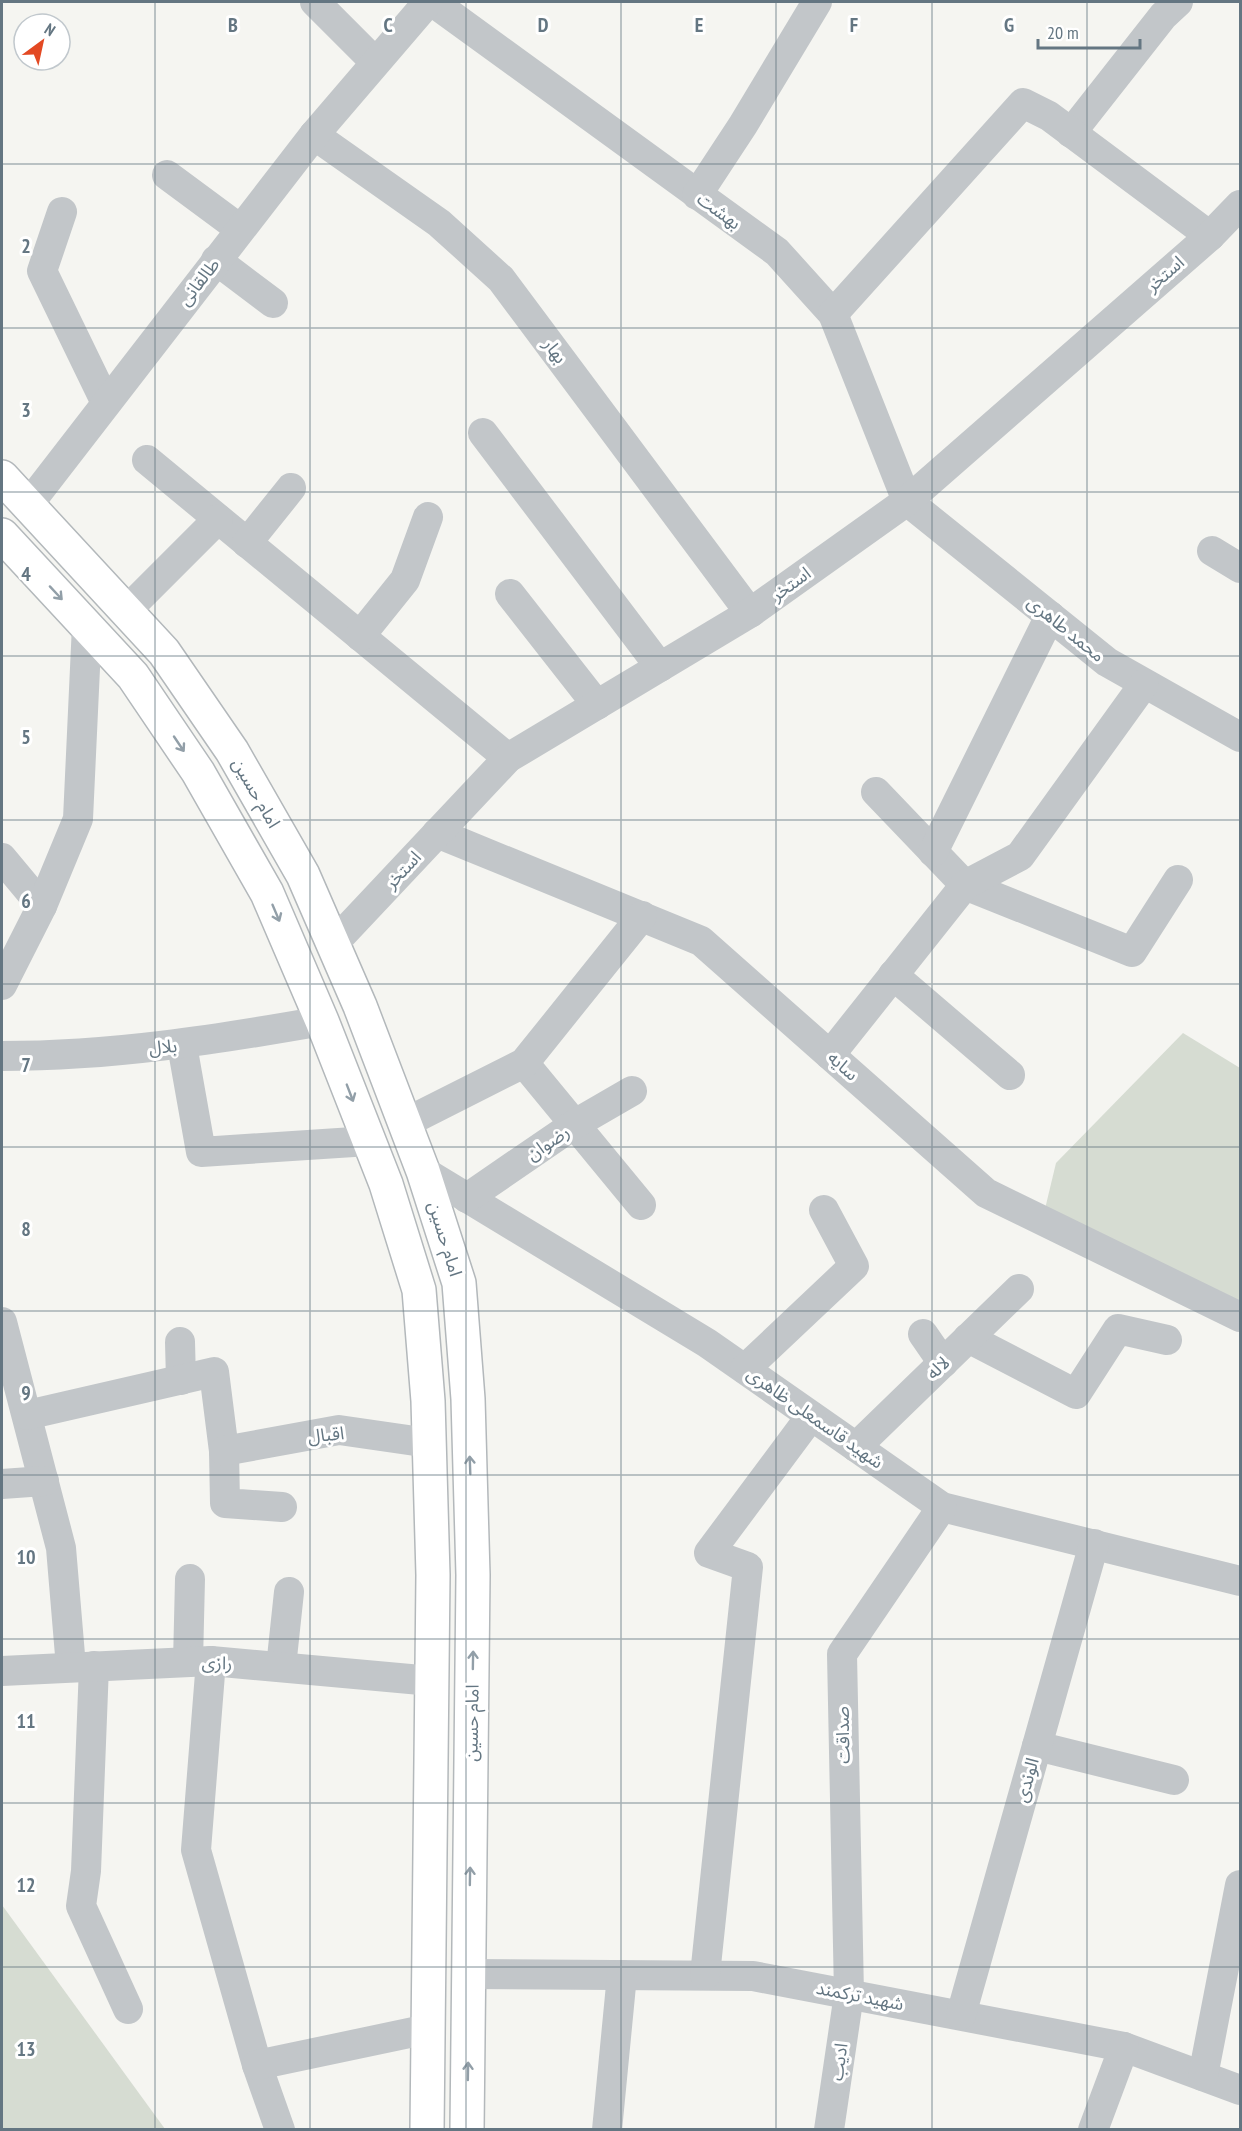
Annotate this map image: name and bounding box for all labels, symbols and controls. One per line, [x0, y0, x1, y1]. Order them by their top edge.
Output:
north arrow [12, 12, 72, 72]
text: B [228, 12, 238, 38]
text: C [383, 12, 393, 38]
text: D [538, 12, 549, 38]
text: E [695, 12, 703, 38]
text: F [850, 12, 858, 38]
text: G [1004, 12, 1014, 38]
scale bar [1038, 12, 1140, 50]
text: N [41, 19, 59, 40]
text: 20 m [1047, 21, 1079, 44]
street label: بهشت [693, 187, 746, 234]
text: 2 [21, 233, 31, 259]
street label: استخر [1140, 251, 1189, 297]
street label: طالقانی [173, 253, 224, 310]
street label: بهار [538, 333, 572, 368]
text: 3 [21, 397, 31, 423]
text: 4 [21, 561, 31, 587]
street label: استخر [765, 561, 815, 606]
one-way arrow [49, 585, 63, 600]
street label: محمد طاهری [1023, 590, 1110, 667]
text: 5 [21, 724, 31, 750]
one-way arrow [173, 735, 185, 752]
street label: امام حسین [225, 754, 286, 833]
street label: استخر [379, 846, 426, 894]
text: 6 [21, 888, 31, 914]
one-way arrow [270, 903, 282, 921]
street label: بلال [148, 1034, 178, 1059]
street label: سایه [823, 1046, 863, 1085]
text: 7 [21, 1052, 31, 1078]
one-way arrow [345, 1083, 356, 1102]
street label: رضوان [522, 1120, 574, 1165]
street label: امام حسین [420, 1199, 468, 1280]
text: 8 [21, 1216, 31, 1242]
street label: لاله [921, 1351, 954, 1384]
street label: شهید قاسمعلی ظاهری [743, 1362, 888, 1473]
text: 9 [21, 1380, 31, 1406]
street label: اقبال [307, 1421, 345, 1448]
one-way arrow [464, 1456, 475, 1476]
text: 10 [16, 1544, 36, 1570]
street label: رازی [201, 1650, 233, 1675]
one-way arrow [467, 1651, 478, 1671]
street label: امام حسین [459, 1684, 487, 1762]
street label: صداقت [830, 1706, 855, 1764]
text: 11 [16, 1708, 36, 1734]
street label: الوندی [1009, 1755, 1044, 1805]
one-way arrow [464, 1867, 476, 1887]
text: 12 [16, 1872, 36, 1898]
street label: شهید ترکمند [814, 1976, 906, 2015]
text: 13 [16, 2036, 36, 2062]
street label: ادیب [824, 2042, 853, 2082]
one-way arrow [462, 2062, 474, 2082]

